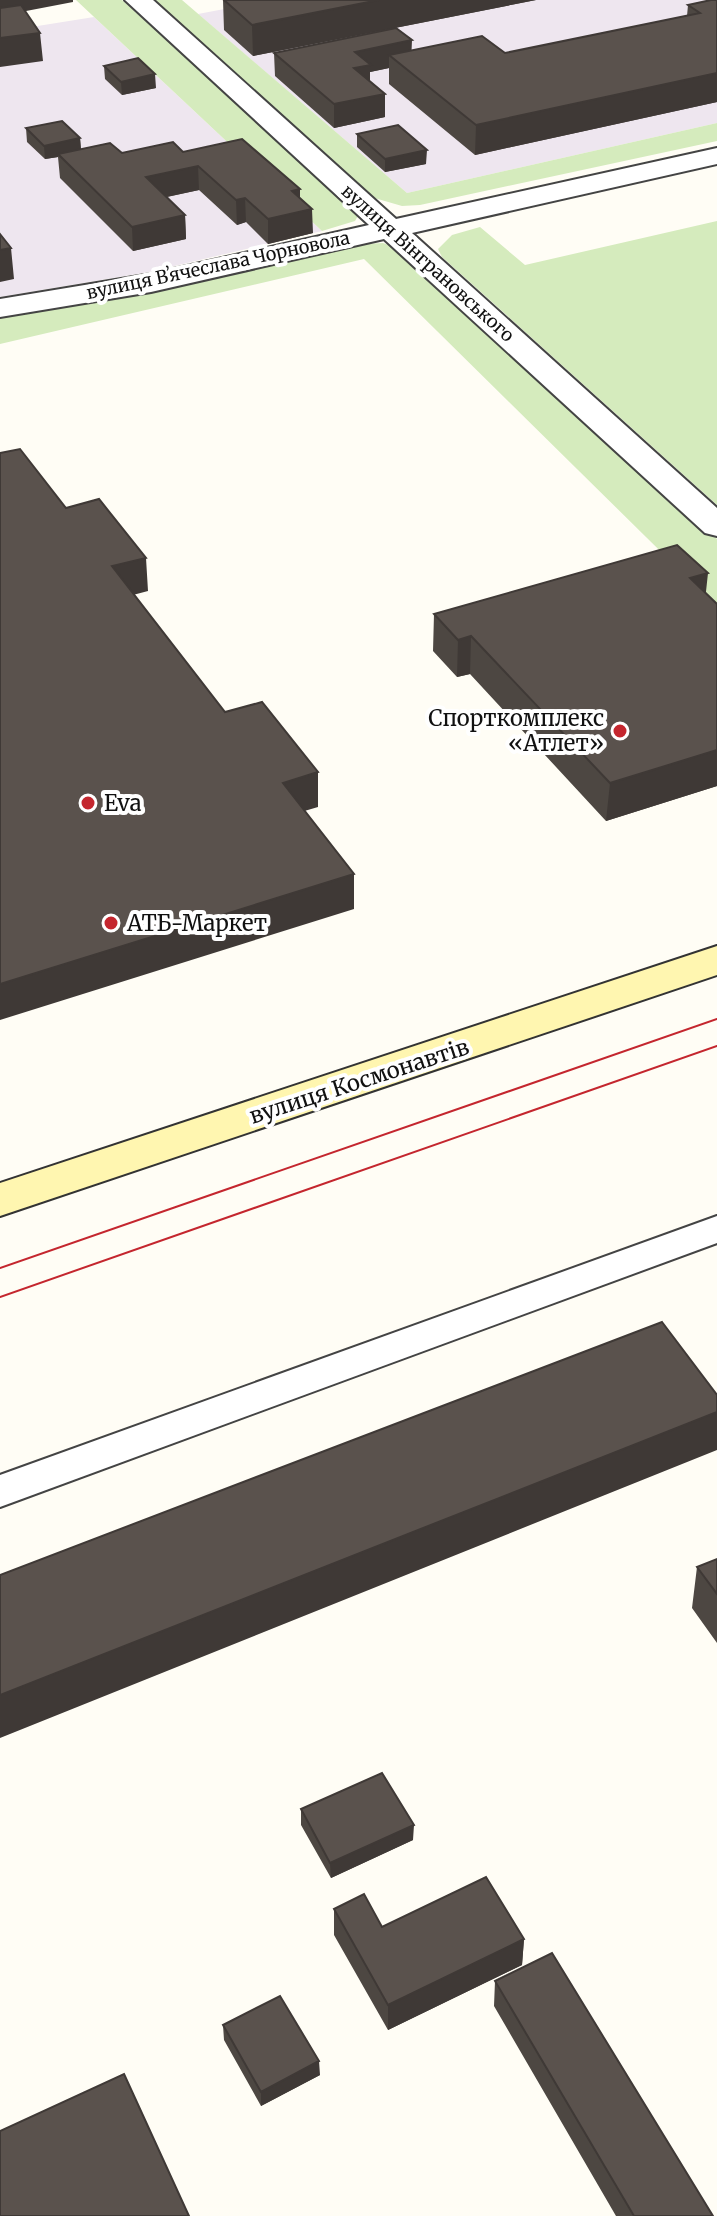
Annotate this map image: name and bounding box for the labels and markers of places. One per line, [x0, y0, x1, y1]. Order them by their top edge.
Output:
place label: Спорткомплекс «Атлет» [428, 704, 604, 757]
marker: Спорткомплекс «Атлет» [611, 722, 629, 740]
place label: Eva [104, 789, 142, 817]
marker: Eva [79, 794, 97, 812]
place label: АТБ-Маркет [126, 909, 267, 937]
marker: АТБ-Маркет [102, 914, 120, 932]

